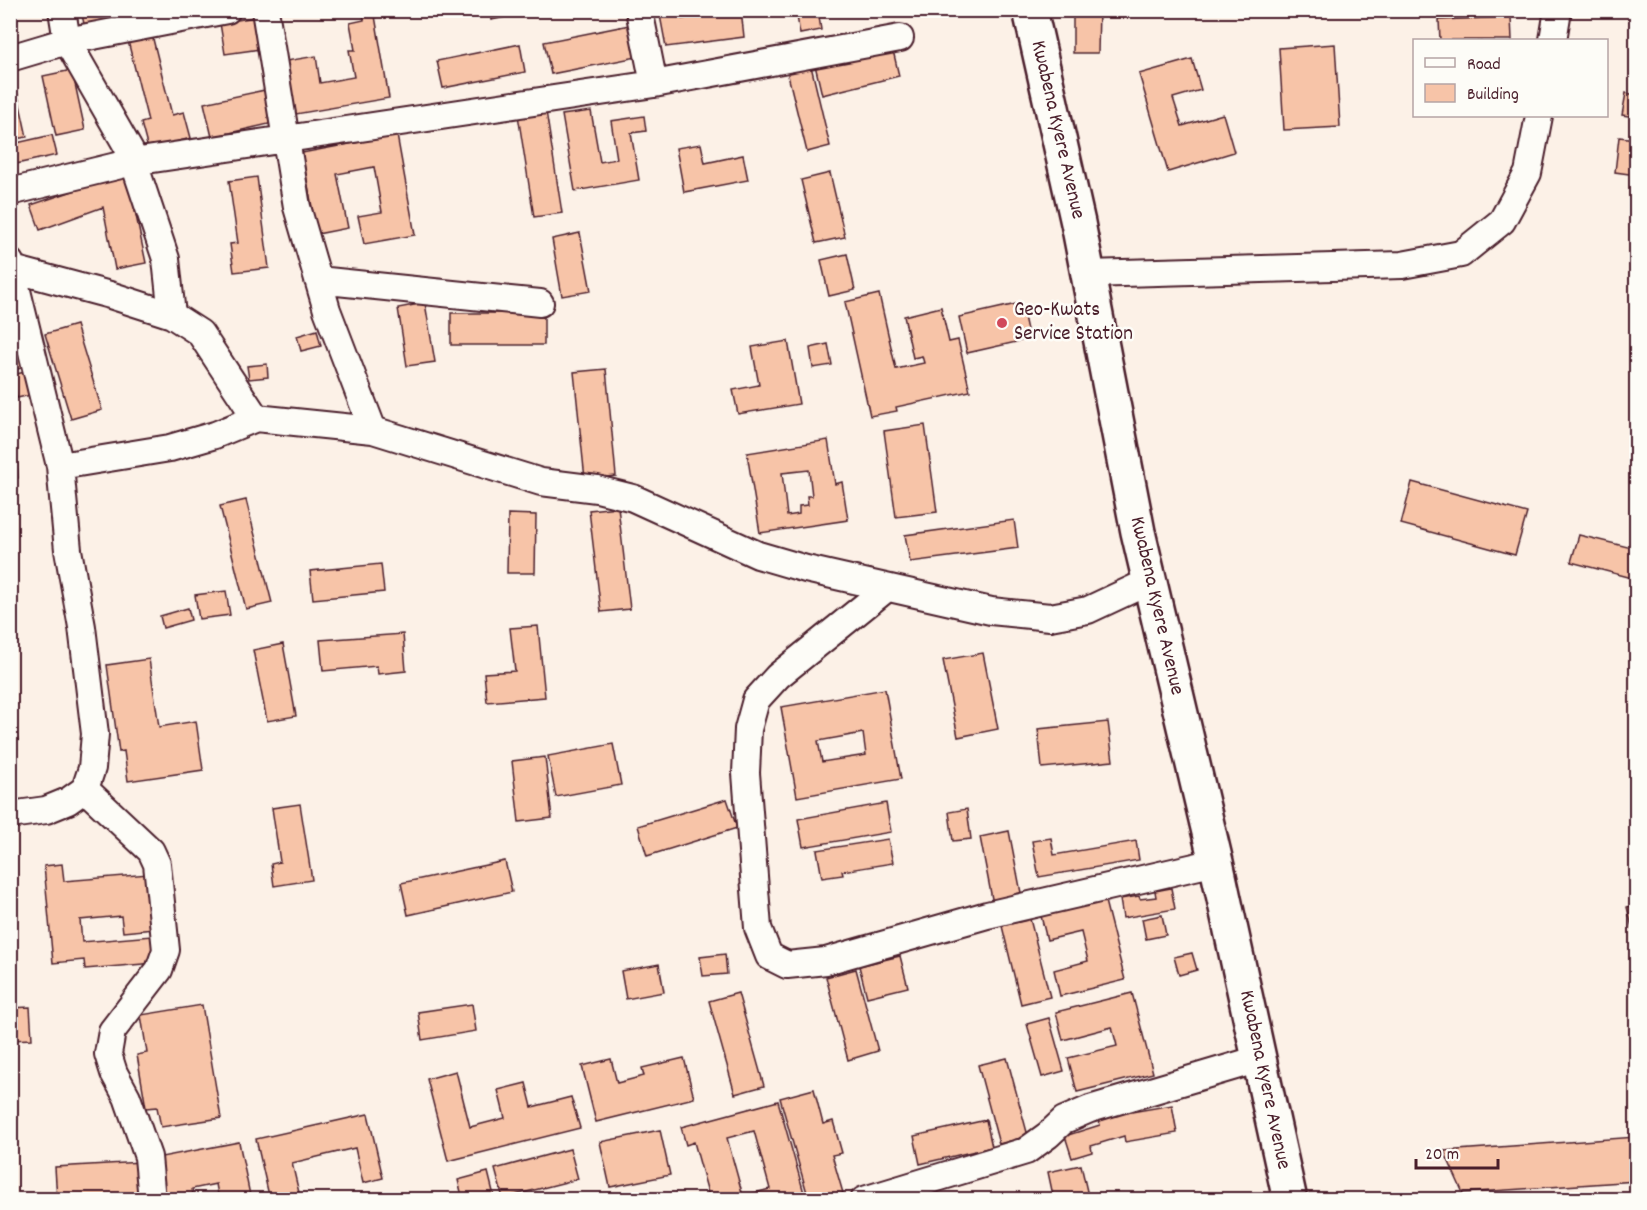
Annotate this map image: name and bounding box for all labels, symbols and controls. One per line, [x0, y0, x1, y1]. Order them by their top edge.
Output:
street label: Kwabena Kyere Avenue [1022, 38, 1092, 222]
legend [1413, 39, 1608, 117]
text: Road [1467, 53, 1501, 78]
text: Building [1467, 83, 1519, 108]
place label: Geo-Kwats Service Station [1014, 296, 1133, 350]
marker: Geo-Kwats Service Station [995, 316, 1009, 330]
street label: Kwabena Kyere Avenue [1121, 514, 1191, 698]
street label: Kwabena Kyere Avenue [1230, 988, 1298, 1172]
scale bar [1416, 1132, 1498, 1170]
text: 20 m [1425, 1143, 1459, 1168]

